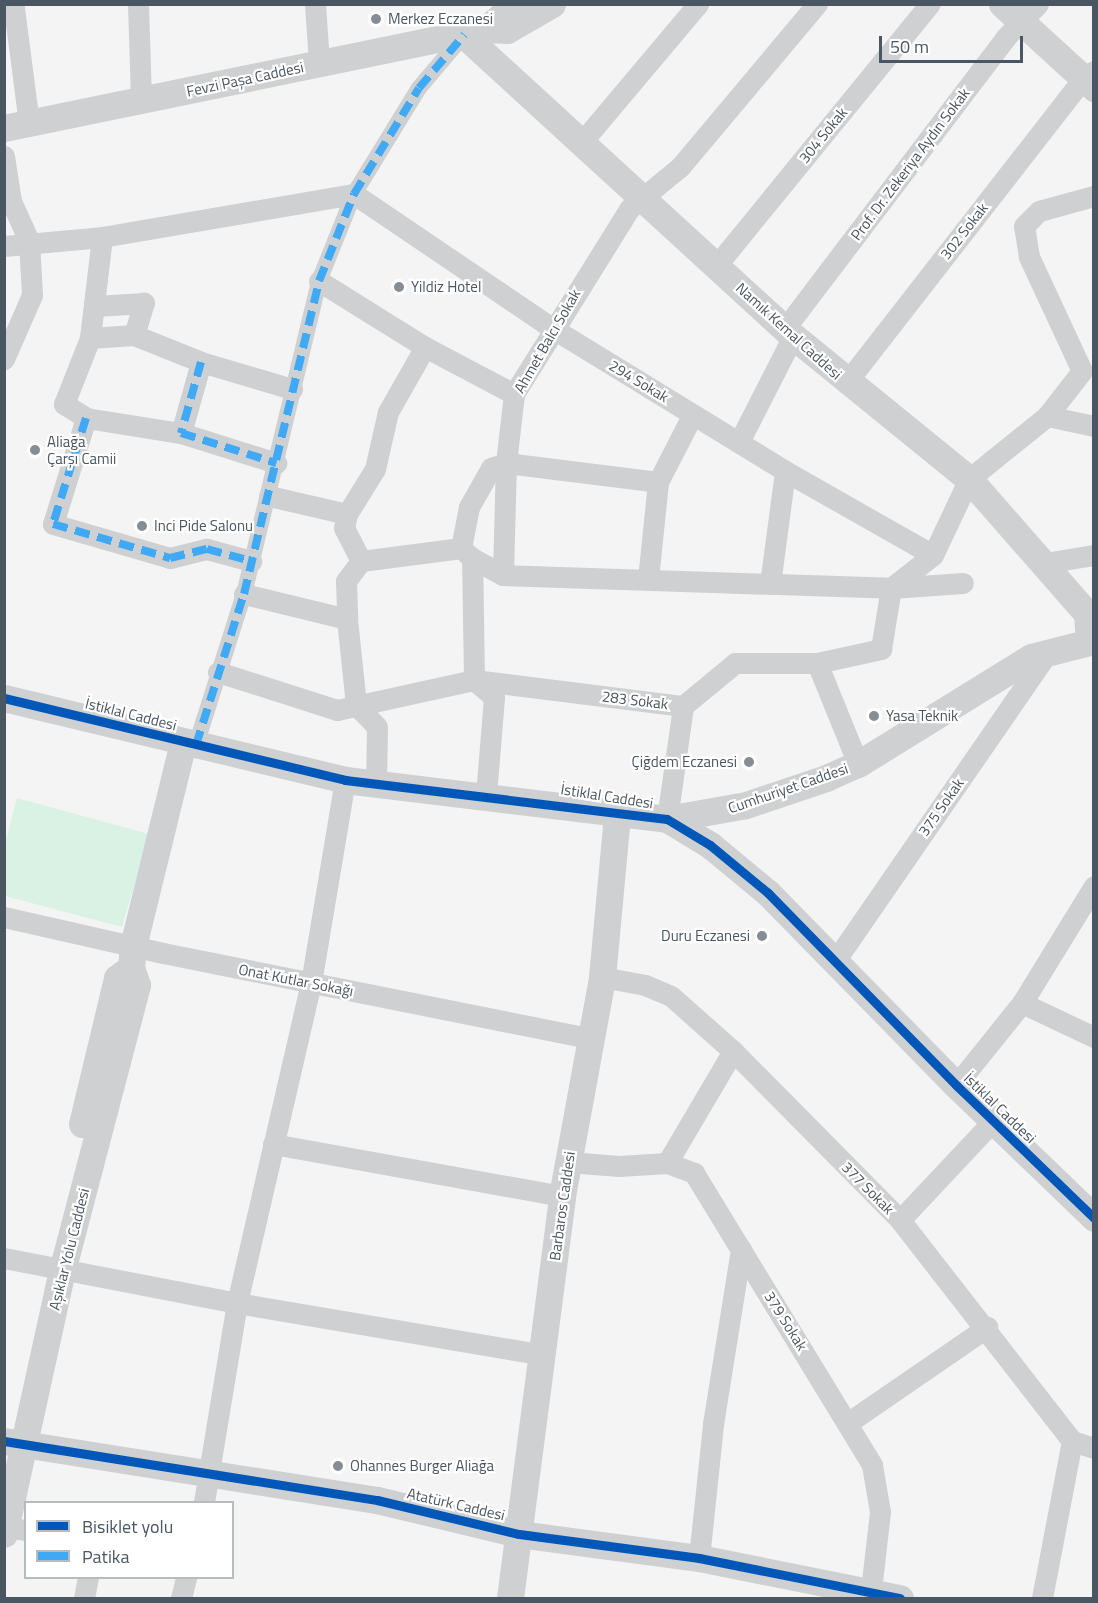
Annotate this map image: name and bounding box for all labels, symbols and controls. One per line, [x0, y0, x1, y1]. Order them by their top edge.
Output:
place label: Merkez Eczanesi [388, 10, 493, 28]
marker: Merkez Eczanesi [369, 12, 383, 26]
scale bar [882, 24, 1026, 62]
text: 50 m [890, 33, 929, 60]
street label: Fevzi Paşa Caddesi [185, 58, 305, 100]
street label: Prof. Dr. Zekeriya Aydın Sokak [847, 84, 973, 244]
street label: 304 Sokak [795, 104, 851, 166]
street label: 302 Sokak [936, 199, 992, 263]
place label: Yildiz Hotel [411, 278, 481, 296]
street label: Namık Kemal Caddesi [732, 279, 846, 383]
marker: Yildiz Hotel [392, 280, 406, 294]
street label: Ahmet Balcı Sokak [510, 286, 584, 396]
street label: 294 Sokak [606, 356, 672, 406]
place label: Aliağa Çarşı Camii [47, 432, 116, 467]
marker: Aliağa Çarşı Camii [28, 443, 42, 457]
place label: Inci Pide Salonu [154, 517, 253, 535]
marker: Inci Pide Salonu [135, 519, 149, 533]
street label: 283 Sokak [601, 687, 669, 713]
street label: İstiklal Caddesi [83, 694, 179, 734]
place label: Yasa Teknik [886, 707, 958, 725]
marker: Yasa Teknik [867, 709, 881, 723]
place label: Çiğdem Eczanesi [632, 753, 737, 771]
marker: Çiğdem Eczanesi [742, 755, 756, 769]
street label: Cumhuriyet Caddesi [726, 759, 850, 817]
street label: 375 Sokak [915, 775, 967, 839]
street label: İstiklal Caddesi [559, 780, 655, 812]
place label: Duru Eczanesi [661, 927, 750, 945]
marker: Duru Eczanesi [755, 929, 769, 943]
street label: Onat Kutlar Sokağı [237, 960, 355, 1000]
street label: İstiklal Caddesi [960, 1069, 1040, 1147]
street label: Barbaros Caddesi [545, 1150, 579, 1262]
street label: 377 Sokak [838, 1158, 898, 1218]
street label: Aşıklar Yolu Caddesi [45, 1186, 93, 1312]
street label: 379 Sokak [761, 1288, 811, 1354]
place label: Ohannes Burger Aliağa [350, 1457, 494, 1475]
marker: Ohannes Burger Aliağa [331, 1459, 345, 1473]
street label: Atatürk Caddesi [405, 1484, 507, 1524]
legend [24, 1501, 234, 1579]
text: Bisiklet yolu [82, 1513, 173, 1540]
text: Patika [82, 1543, 129, 1570]

